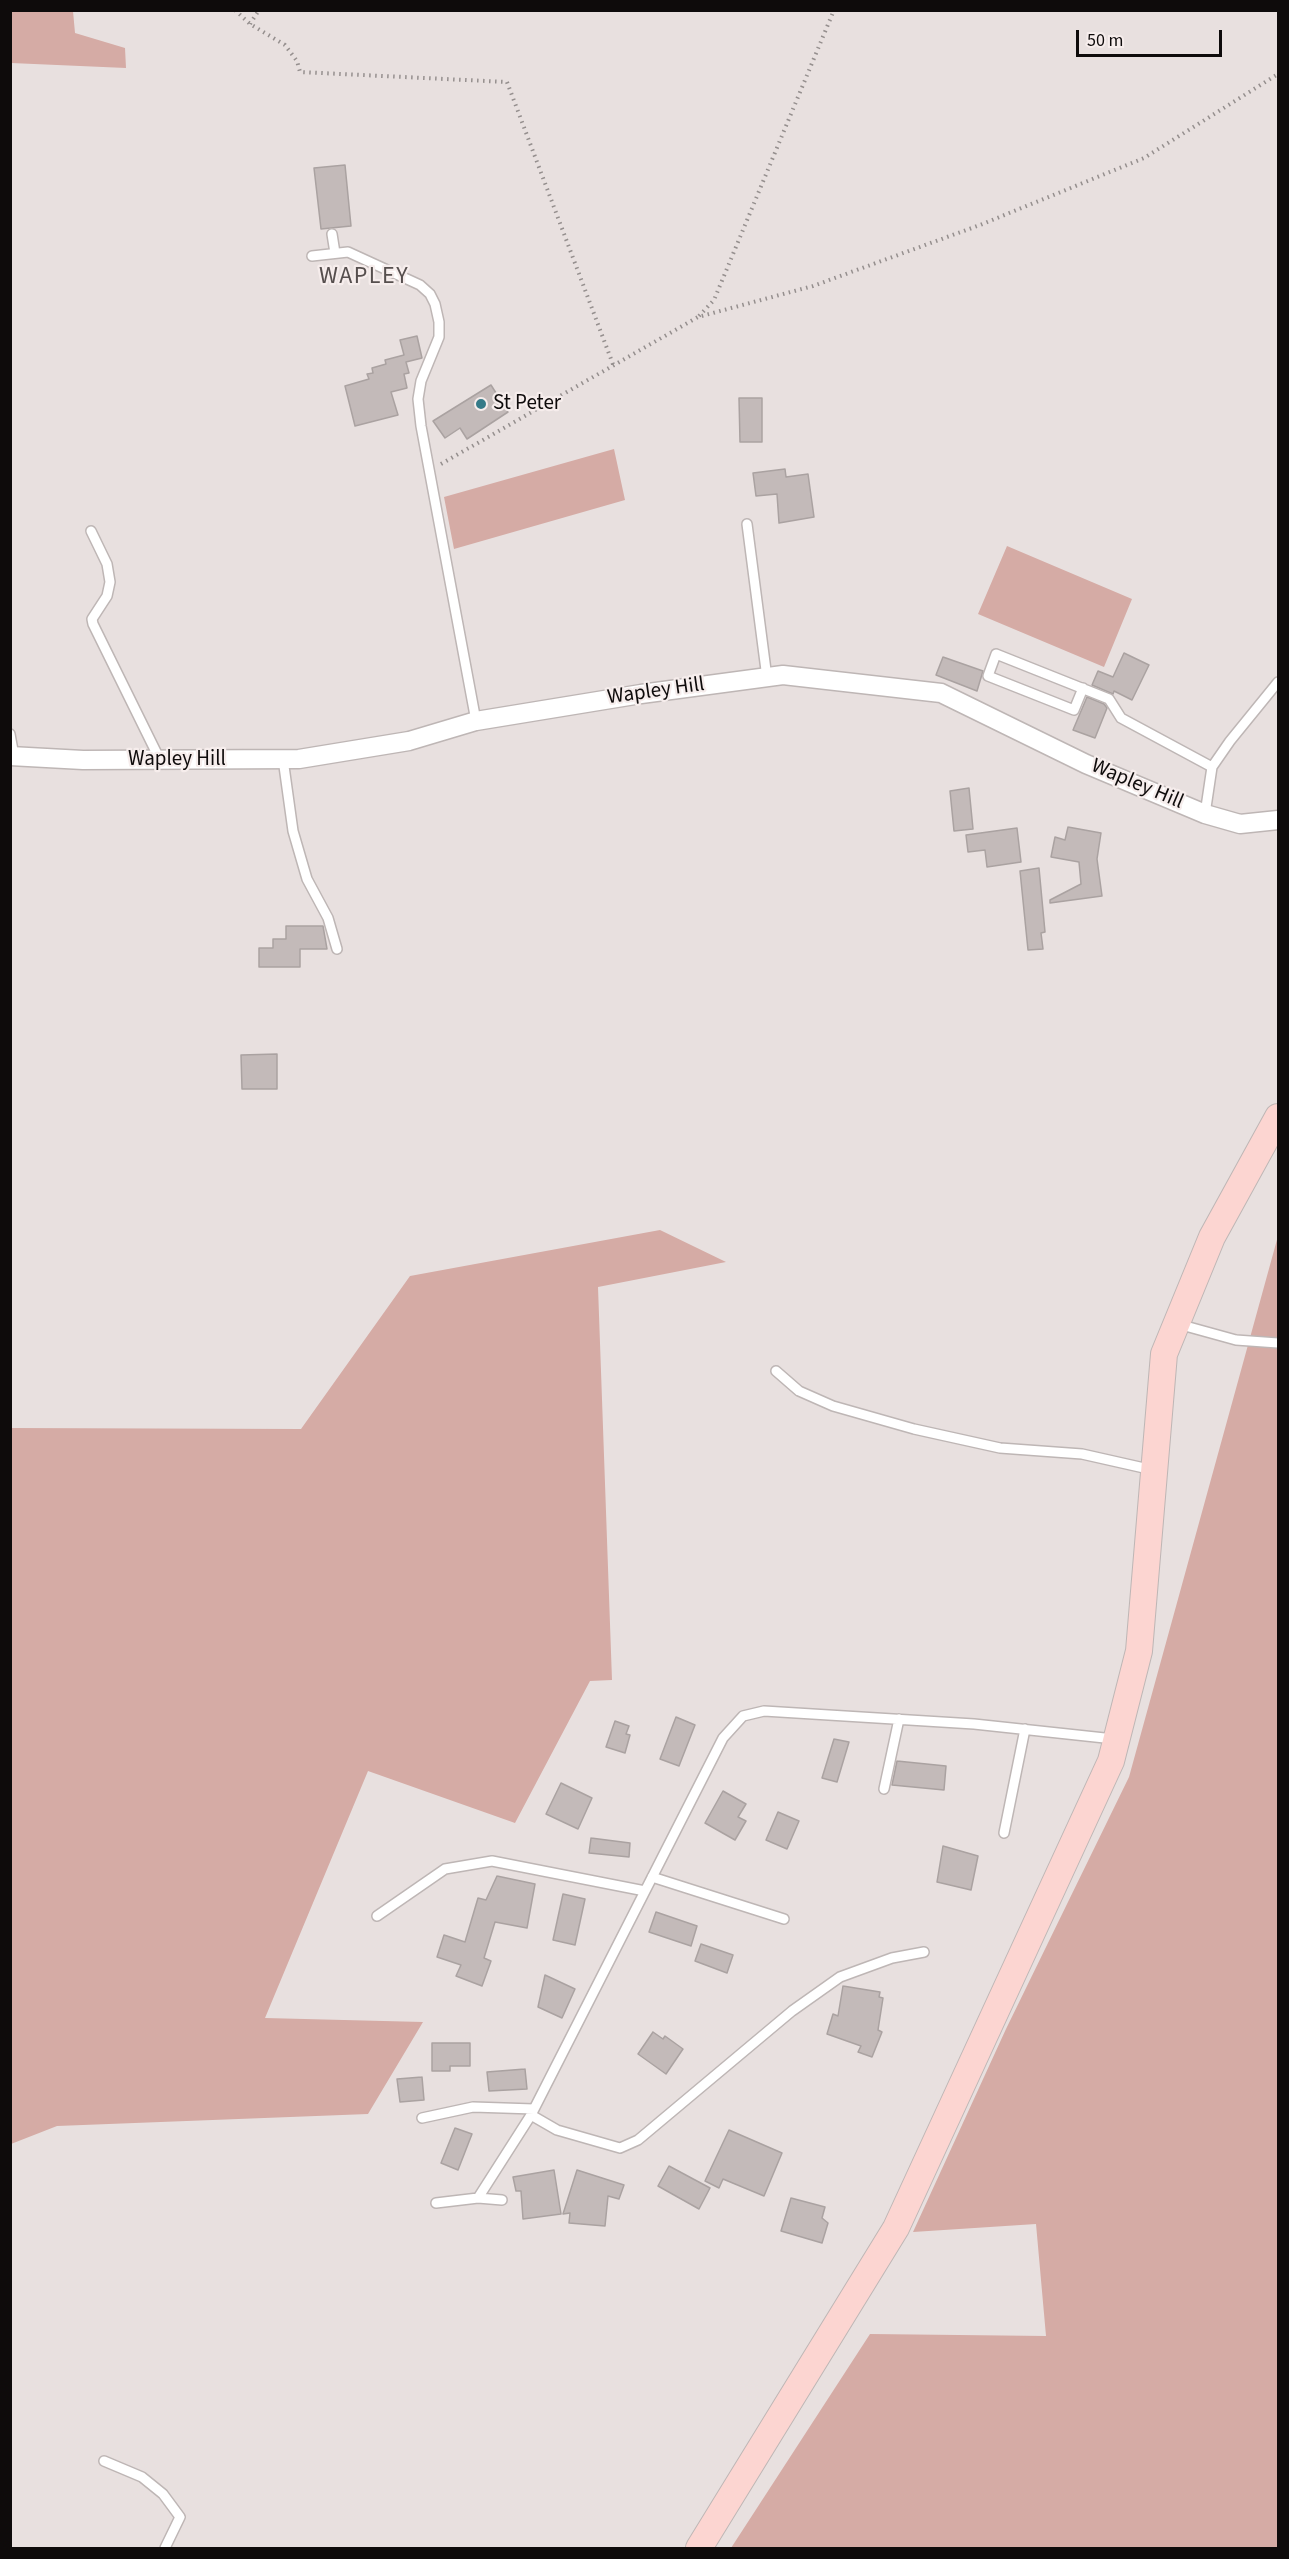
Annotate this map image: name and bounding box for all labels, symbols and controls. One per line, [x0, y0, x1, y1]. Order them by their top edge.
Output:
scale bar [1079, 18, 1224, 56]
text: 50 m [1087, 28, 1123, 53]
district label: WAPLEY [319, 264, 409, 292]
place label: St Peter [493, 391, 561, 417]
marker: St Peter [474, 397, 488, 411]
street label: Wapley Hill [606, 673, 706, 711]
street label: Wapley Hill [128, 747, 226, 773]
street label: Wapley Hill [1087, 754, 1187, 816]

